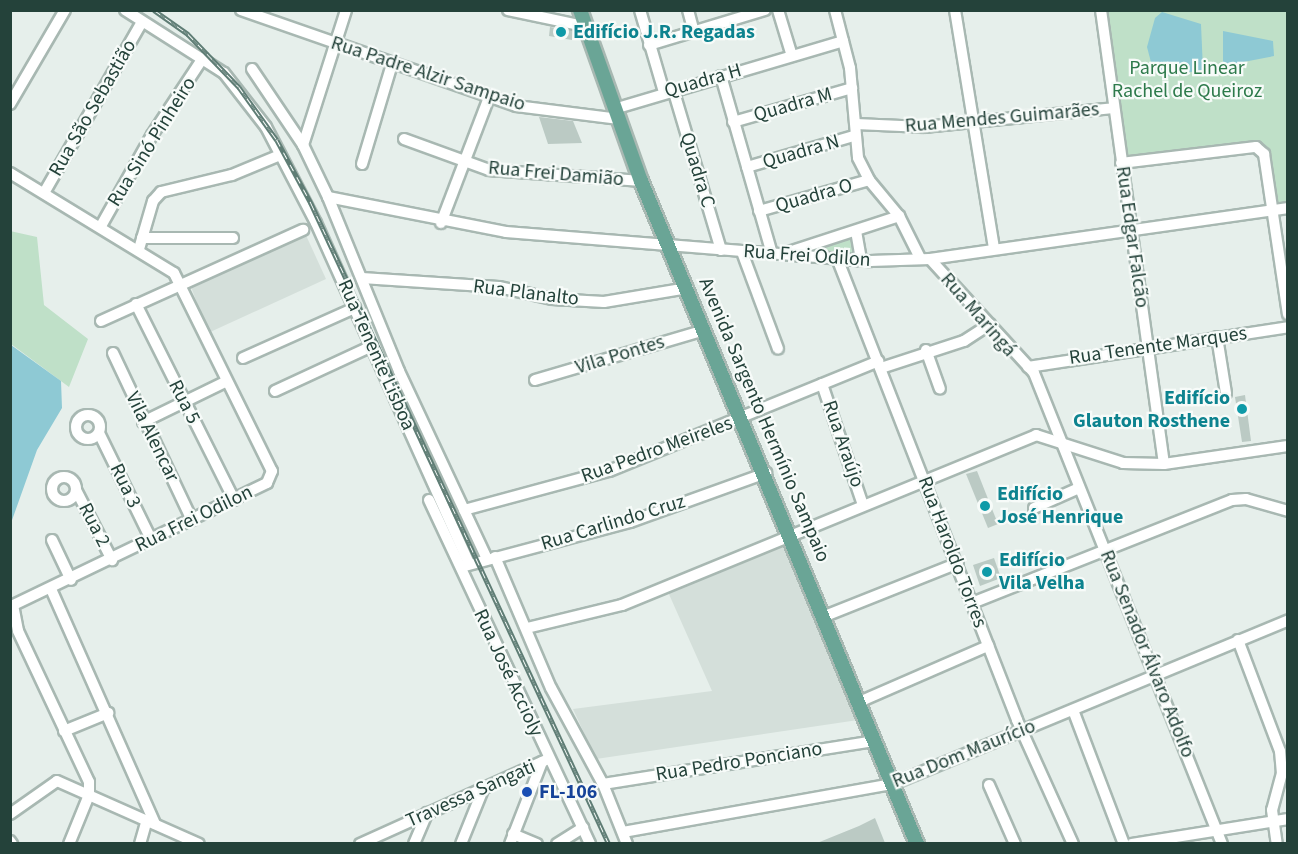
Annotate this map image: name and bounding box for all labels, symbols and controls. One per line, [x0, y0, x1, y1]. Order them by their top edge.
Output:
place label: Edifício J.R. Regadas [573, 20, 755, 44]
marker: Edifício J.R. Regadas [554, 25, 568, 39]
street label: Rua Padre Alzir Sampaio [328, 31, 528, 117]
street label: Rua São Sebastião [44, 35, 142, 181]
park label: Parque Linear Rachel de Queiroz [1112, 57, 1262, 104]
street label: Quadra H [662, 59, 744, 103]
street label: Rua Sinó Pinheiro [103, 73, 201, 211]
street label: Quadra M [751, 82, 835, 128]
street label: Rua Mendes Guimarães [904, 98, 1100, 138]
street label: Quadra C [674, 130, 720, 210]
street label: Quadra N [760, 130, 842, 174]
street label: Rua Frei Damião [487, 156, 625, 192]
street label: Rua Edgar Falcão [1110, 165, 1154, 309]
street label: Quadra O [773, 174, 855, 218]
street label: Rua Frei Odilon [743, 240, 871, 272]
street label: Rua Maringá [935, 268, 1021, 362]
street label: Avenida Sargento Hermínio Sampaio [693, 274, 835, 566]
street label: Rua Planalto [472, 275, 580, 311]
street label: Rua Tenente Lisboa [332, 276, 420, 434]
street label: Rua Tenente Marques [1067, 322, 1249, 370]
street label: Vila Pontes [573, 330, 667, 380]
street label: Rua 5 [163, 376, 205, 428]
place label: Edifício Glauton Rosthene [1073, 386, 1230, 433]
street label: Vila Alencar [120, 388, 184, 486]
street label: Rua Araújo [817, 397, 869, 491]
marker: Edifício Glauton Rosthene [1235, 402, 1249, 416]
street label: Rua Pedro Meireles [578, 411, 736, 489]
street label: Rua 3 [104, 460, 146, 512]
street label: Rua Haroldo Torres [912, 473, 992, 631]
street label: Rua Frei Odilon [131, 480, 257, 558]
place label: Edifício José Henrique [997, 482, 1123, 529]
street label: Rua Carlindo Cruz [538, 490, 688, 556]
street label: Rua 2 [73, 499, 115, 551]
marker: Edifício José Henrique [978, 499, 992, 513]
street label: Rua Senador Álvaro Adolfo [1094, 547, 1200, 761]
place label: Edifício Vila Velha [999, 548, 1085, 595]
marker: Edifício Vila Velha [980, 565, 994, 579]
street label: Rua José Accioly [468, 605, 548, 741]
street label: Rua Dom Maurício [889, 714, 1039, 794]
street label: Rua Pedro Ponciano [654, 737, 824, 787]
street label: Travessa Sangati [402, 755, 540, 833]
place label: FL-106 [539, 780, 597, 804]
marker: FL-106 [520, 785, 534, 799]

